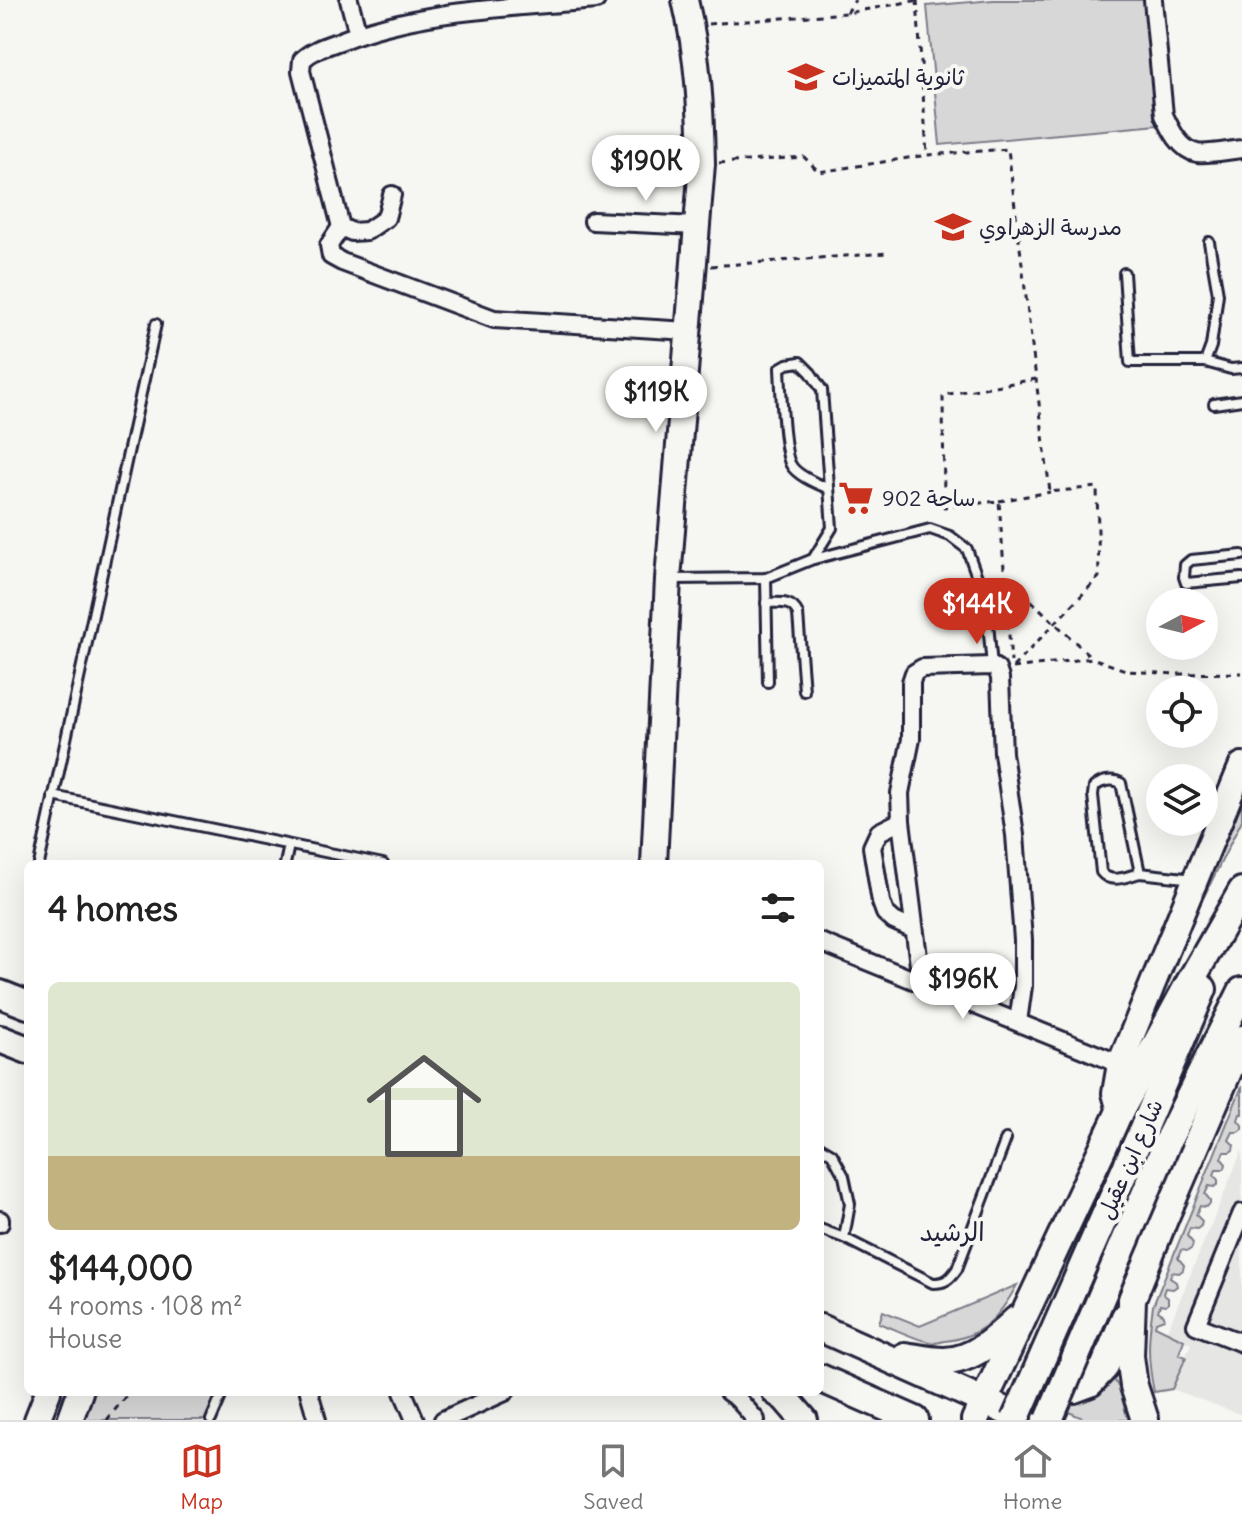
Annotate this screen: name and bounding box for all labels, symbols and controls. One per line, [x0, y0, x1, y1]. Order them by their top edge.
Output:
school or university icon: ثانوية المتميزات [787, 58, 825, 96]
place label: ثانوية المتميزات [832, 63, 964, 91]
pin: $190K [590, 135, 702, 203]
text: $190K [610, 144, 682, 177]
school or university icon: مدرسة الزهراوي [934, 208, 972, 246]
place label: مدرسة الزهراوي [979, 213, 1122, 244]
pin: $119K [600, 366, 712, 434]
text: $119K [623, 375, 689, 408]
supermarket icon: ساحة 902 [837, 479, 875, 517]
place label: ساحة 902 [882, 484, 975, 512]
pin: $144K [921, 578, 1033, 646]
text: $144K [942, 587, 1012, 620]
north arrow [1146, 588, 1218, 660]
map controls [1146, 588, 1218, 836]
button: locate [1146, 676, 1218, 748]
button: layers [1146, 764, 1218, 836]
icon: filters [756, 886, 800, 930]
text: 4 homes [48, 887, 178, 930]
pin: $196K [907, 953, 1019, 1021]
text: $196K [928, 962, 998, 995]
icon: home [352, 1034, 496, 1178]
street label: شارع ابن عقيل [1091, 1095, 1171, 1224]
district label: الرشيد [919, 1215, 985, 1248]
text: $144,000 [48, 1246, 193, 1289]
text: 4 rooms · 108 m² [48, 1289, 243, 1322]
text: House [48, 1322, 122, 1355]
tab: Map [180, 1439, 224, 1515]
tab: Saved [583, 1439, 643, 1515]
tab: Home [1003, 1439, 1062, 1515]

